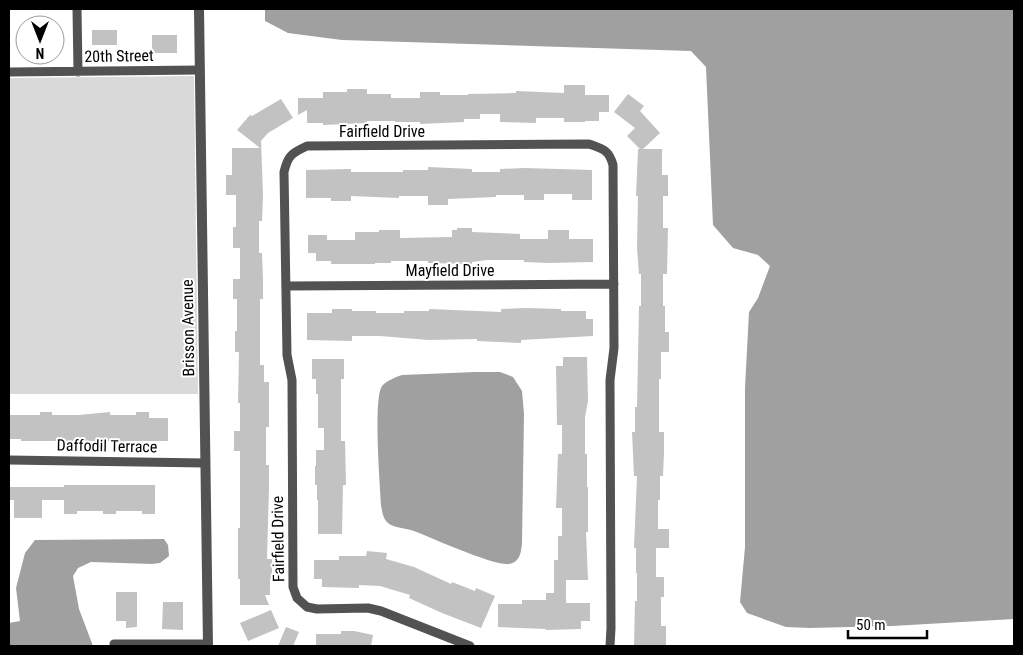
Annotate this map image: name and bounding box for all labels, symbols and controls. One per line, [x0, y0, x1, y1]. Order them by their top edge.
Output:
north arrow [15, 15, 65, 65]
text: N [36, 45, 44, 61]
street label: 20th Street [84, 46, 154, 66]
street label: Fairfield Drive [339, 122, 425, 141]
street label: Mayfield Drive [406, 261, 494, 280]
street label: Brisson Avenue [178, 279, 198, 377]
street label: Daffodil Terrace [57, 436, 157, 456]
street label: Fairfield Drive [268, 496, 288, 582]
scale bar [848, 608, 927, 640]
text: 50 m [856, 616, 886, 634]

